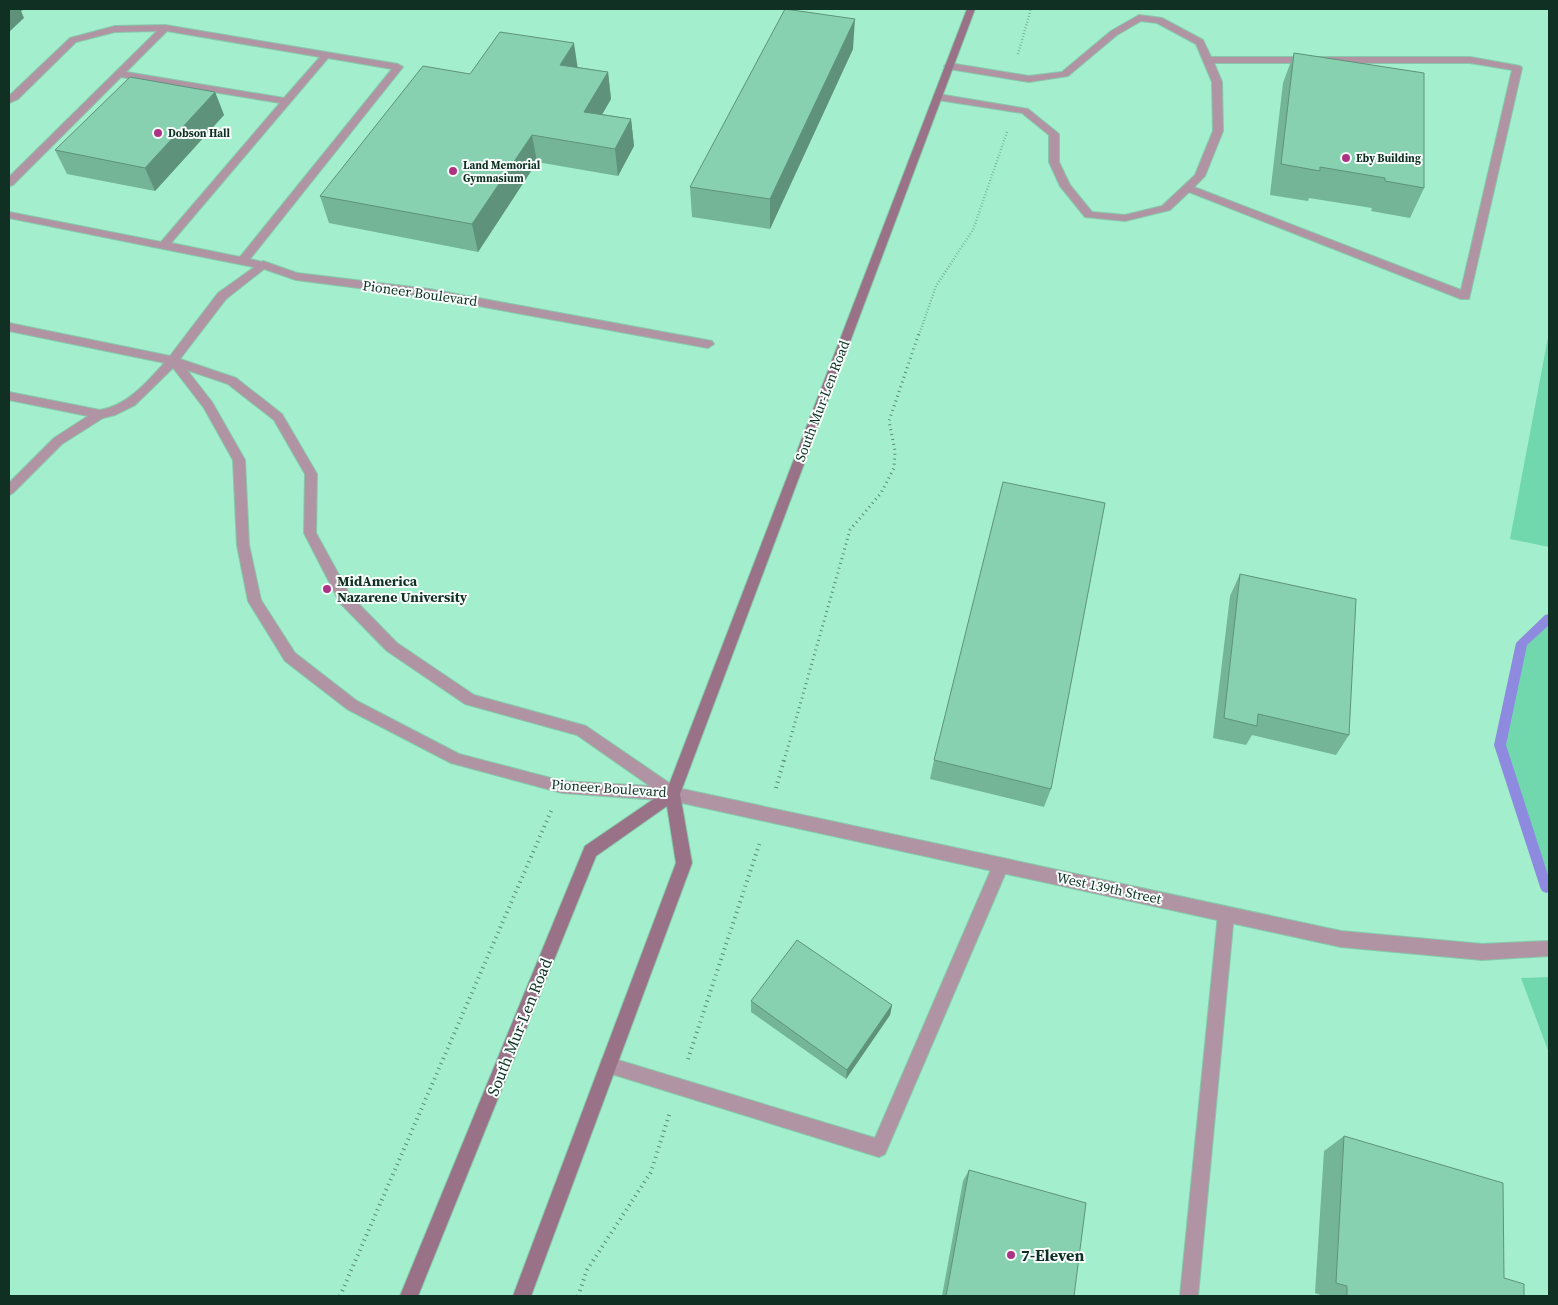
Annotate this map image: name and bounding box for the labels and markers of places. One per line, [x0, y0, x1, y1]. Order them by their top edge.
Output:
place label: Dobson Hall [168, 126, 231, 141]
marker: Dobson Hall [152, 127, 164, 139]
place label: Eby Building [1356, 151, 1421, 166]
marker: Eby Building [1340, 152, 1352, 164]
place label: Land Memorial Gymnasium [463, 158, 541, 186]
marker: Land Memorial Gymnasium [447, 165, 459, 177]
place label: MidAmerica Nazarene University [337, 571, 468, 607]
marker: MidAmerica Nazarene University [321, 583, 333, 595]
place label: 7-Eleven [1021, 1244, 1084, 1266]
marker: 7-Eleven [1005, 1249, 1017, 1261]

